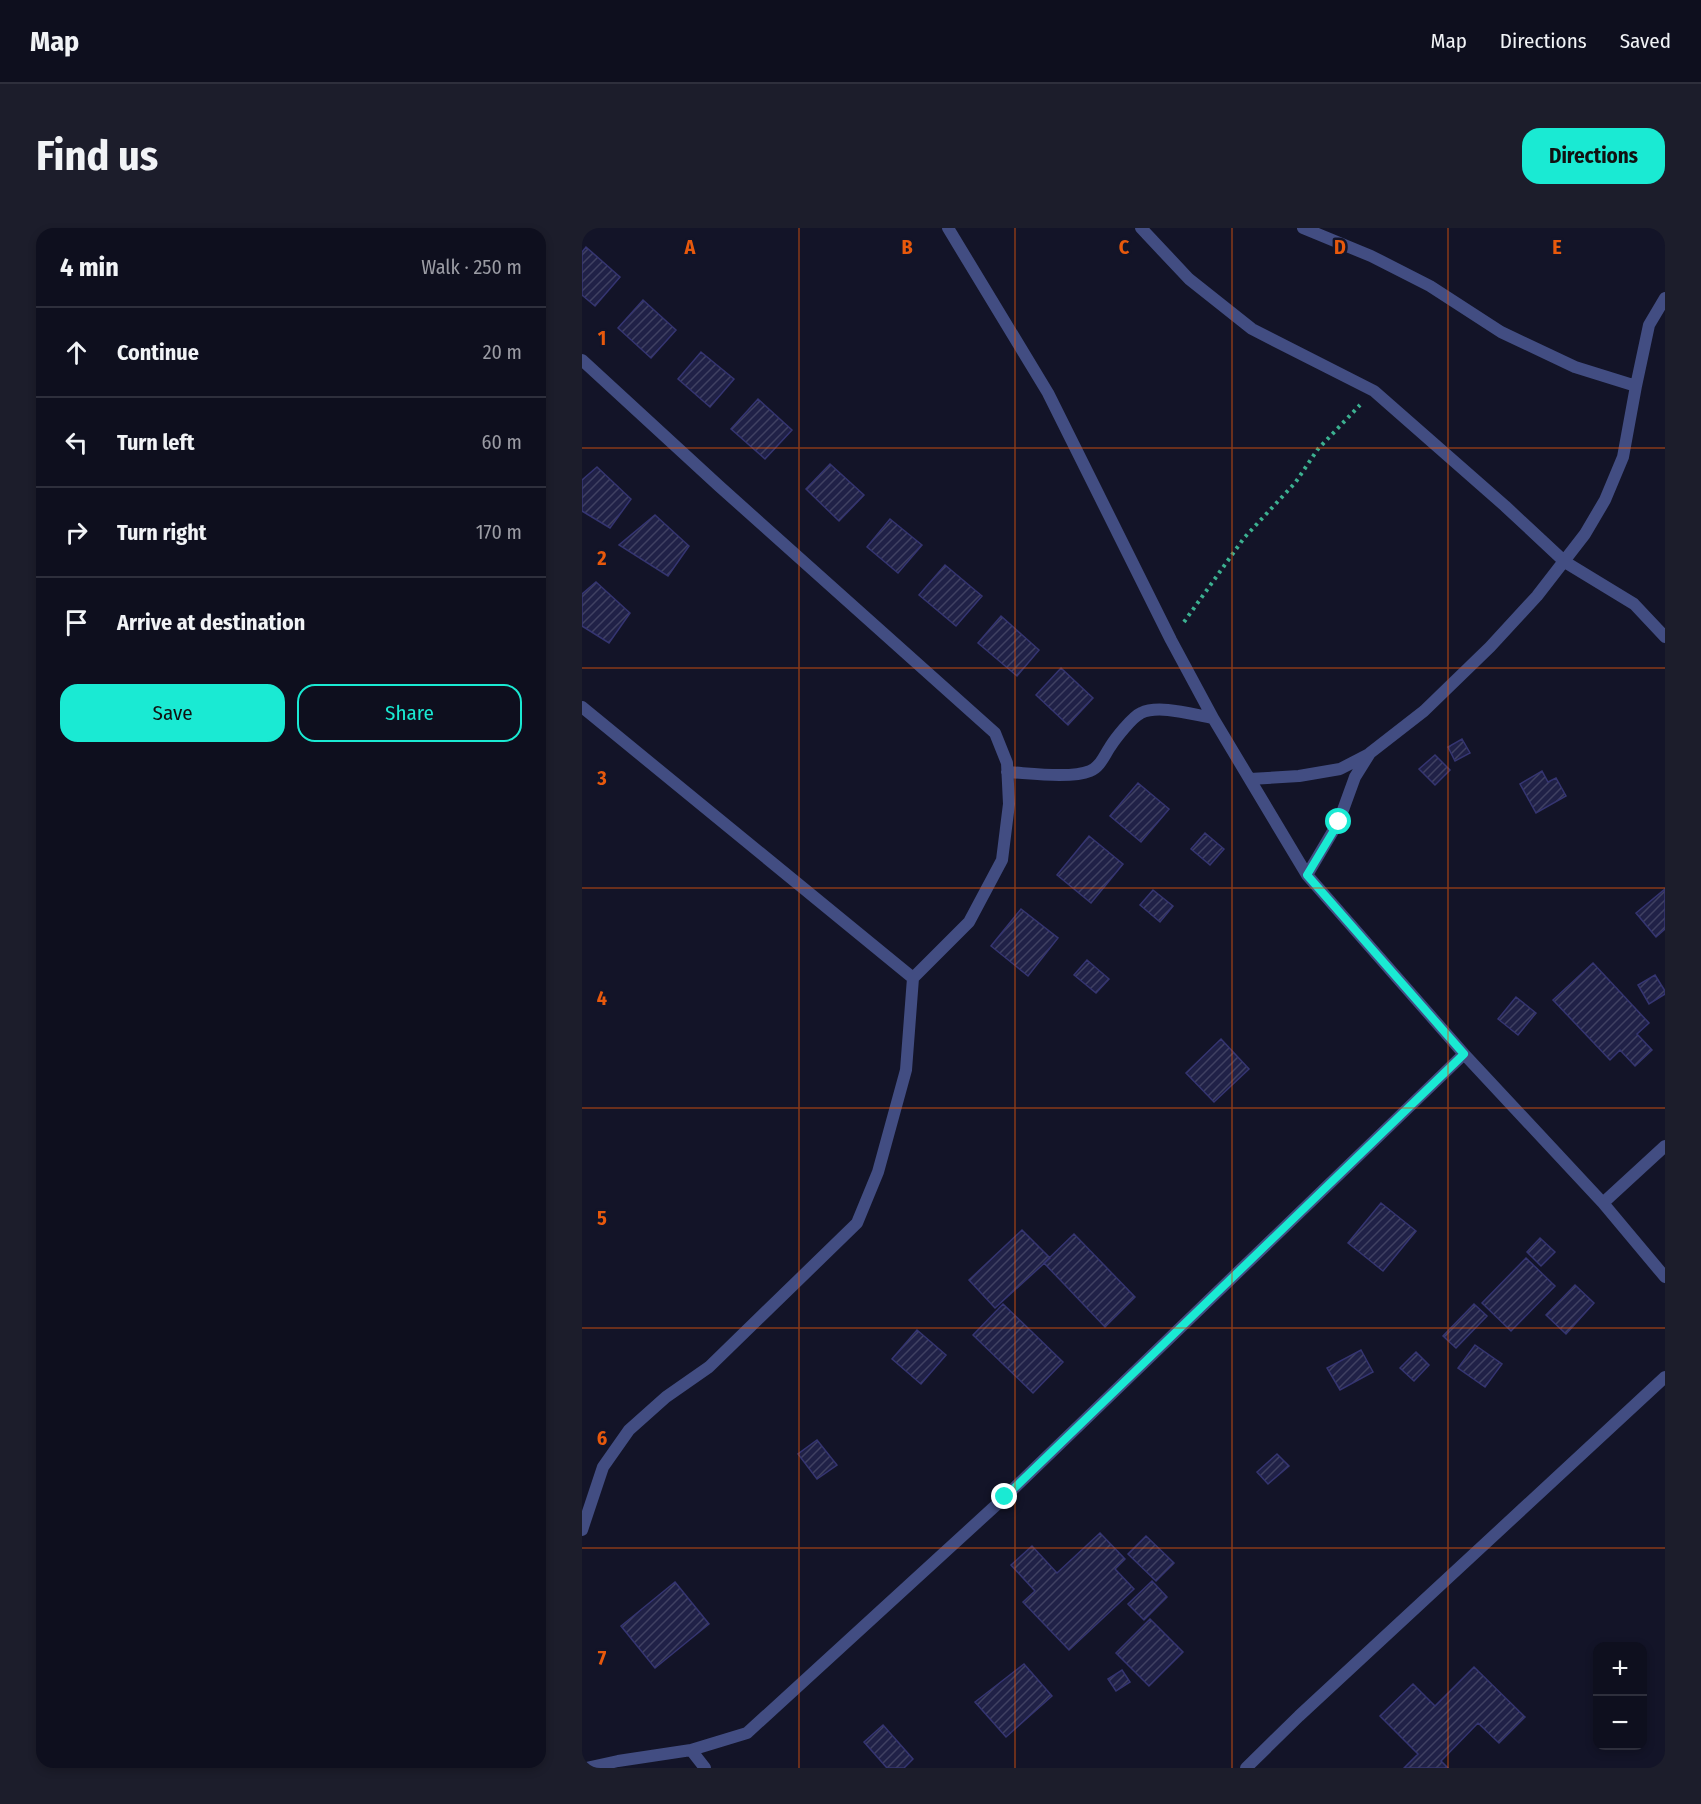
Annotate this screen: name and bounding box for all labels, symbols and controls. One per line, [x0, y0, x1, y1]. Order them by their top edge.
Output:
text: Map [30, 25, 79, 58]
text: Map [1430, 28, 1467, 54]
text: Directions [1500, 28, 1587, 54]
text: Saved [1620, 28, 1671, 54]
button: Directions [1522, 128, 1665, 184]
text: Find us [36, 131, 158, 181]
text: A [684, 235, 697, 259]
text: B [901, 235, 913, 259]
text: C [1119, 235, 1130, 259]
text: D [1334, 235, 1346, 259]
text: E [1552, 235, 1562, 259]
text: 4 min [60, 252, 119, 283]
text: Walk · 250 m [421, 255, 522, 279]
text: 1 [598, 326, 606, 350]
icon: ahead [60, 336, 93, 369]
text: Continue [117, 339, 199, 366]
text: 20 m [483, 340, 522, 364]
icon: left [60, 426, 93, 459]
text: Turn left [117, 429, 195, 456]
text: 60 m [482, 430, 522, 454]
icon: right [60, 516, 93, 549]
text: Turn right [117, 519, 206, 546]
text: 170 m [476, 520, 522, 544]
text: 2 [596, 546, 607, 570]
icon: arrive [60, 606, 93, 639]
text: Arrive at destination [117, 609, 305, 636]
button: Save [60, 684, 285, 742]
button: Share [297, 684, 522, 742]
text: 3 [596, 766, 607, 790]
route start [1325, 808, 1351, 834]
text: 4 [597, 986, 607, 1010]
text: 5 [597, 1206, 607, 1230]
text: 6 [597, 1426, 607, 1450]
route end [991, 1483, 1017, 1509]
map controls [1593, 1642, 1647, 1750]
button: + [1593, 1642, 1647, 1696]
text: 7 [598, 1646, 607, 1670]
button: − [1593, 1696, 1647, 1750]

